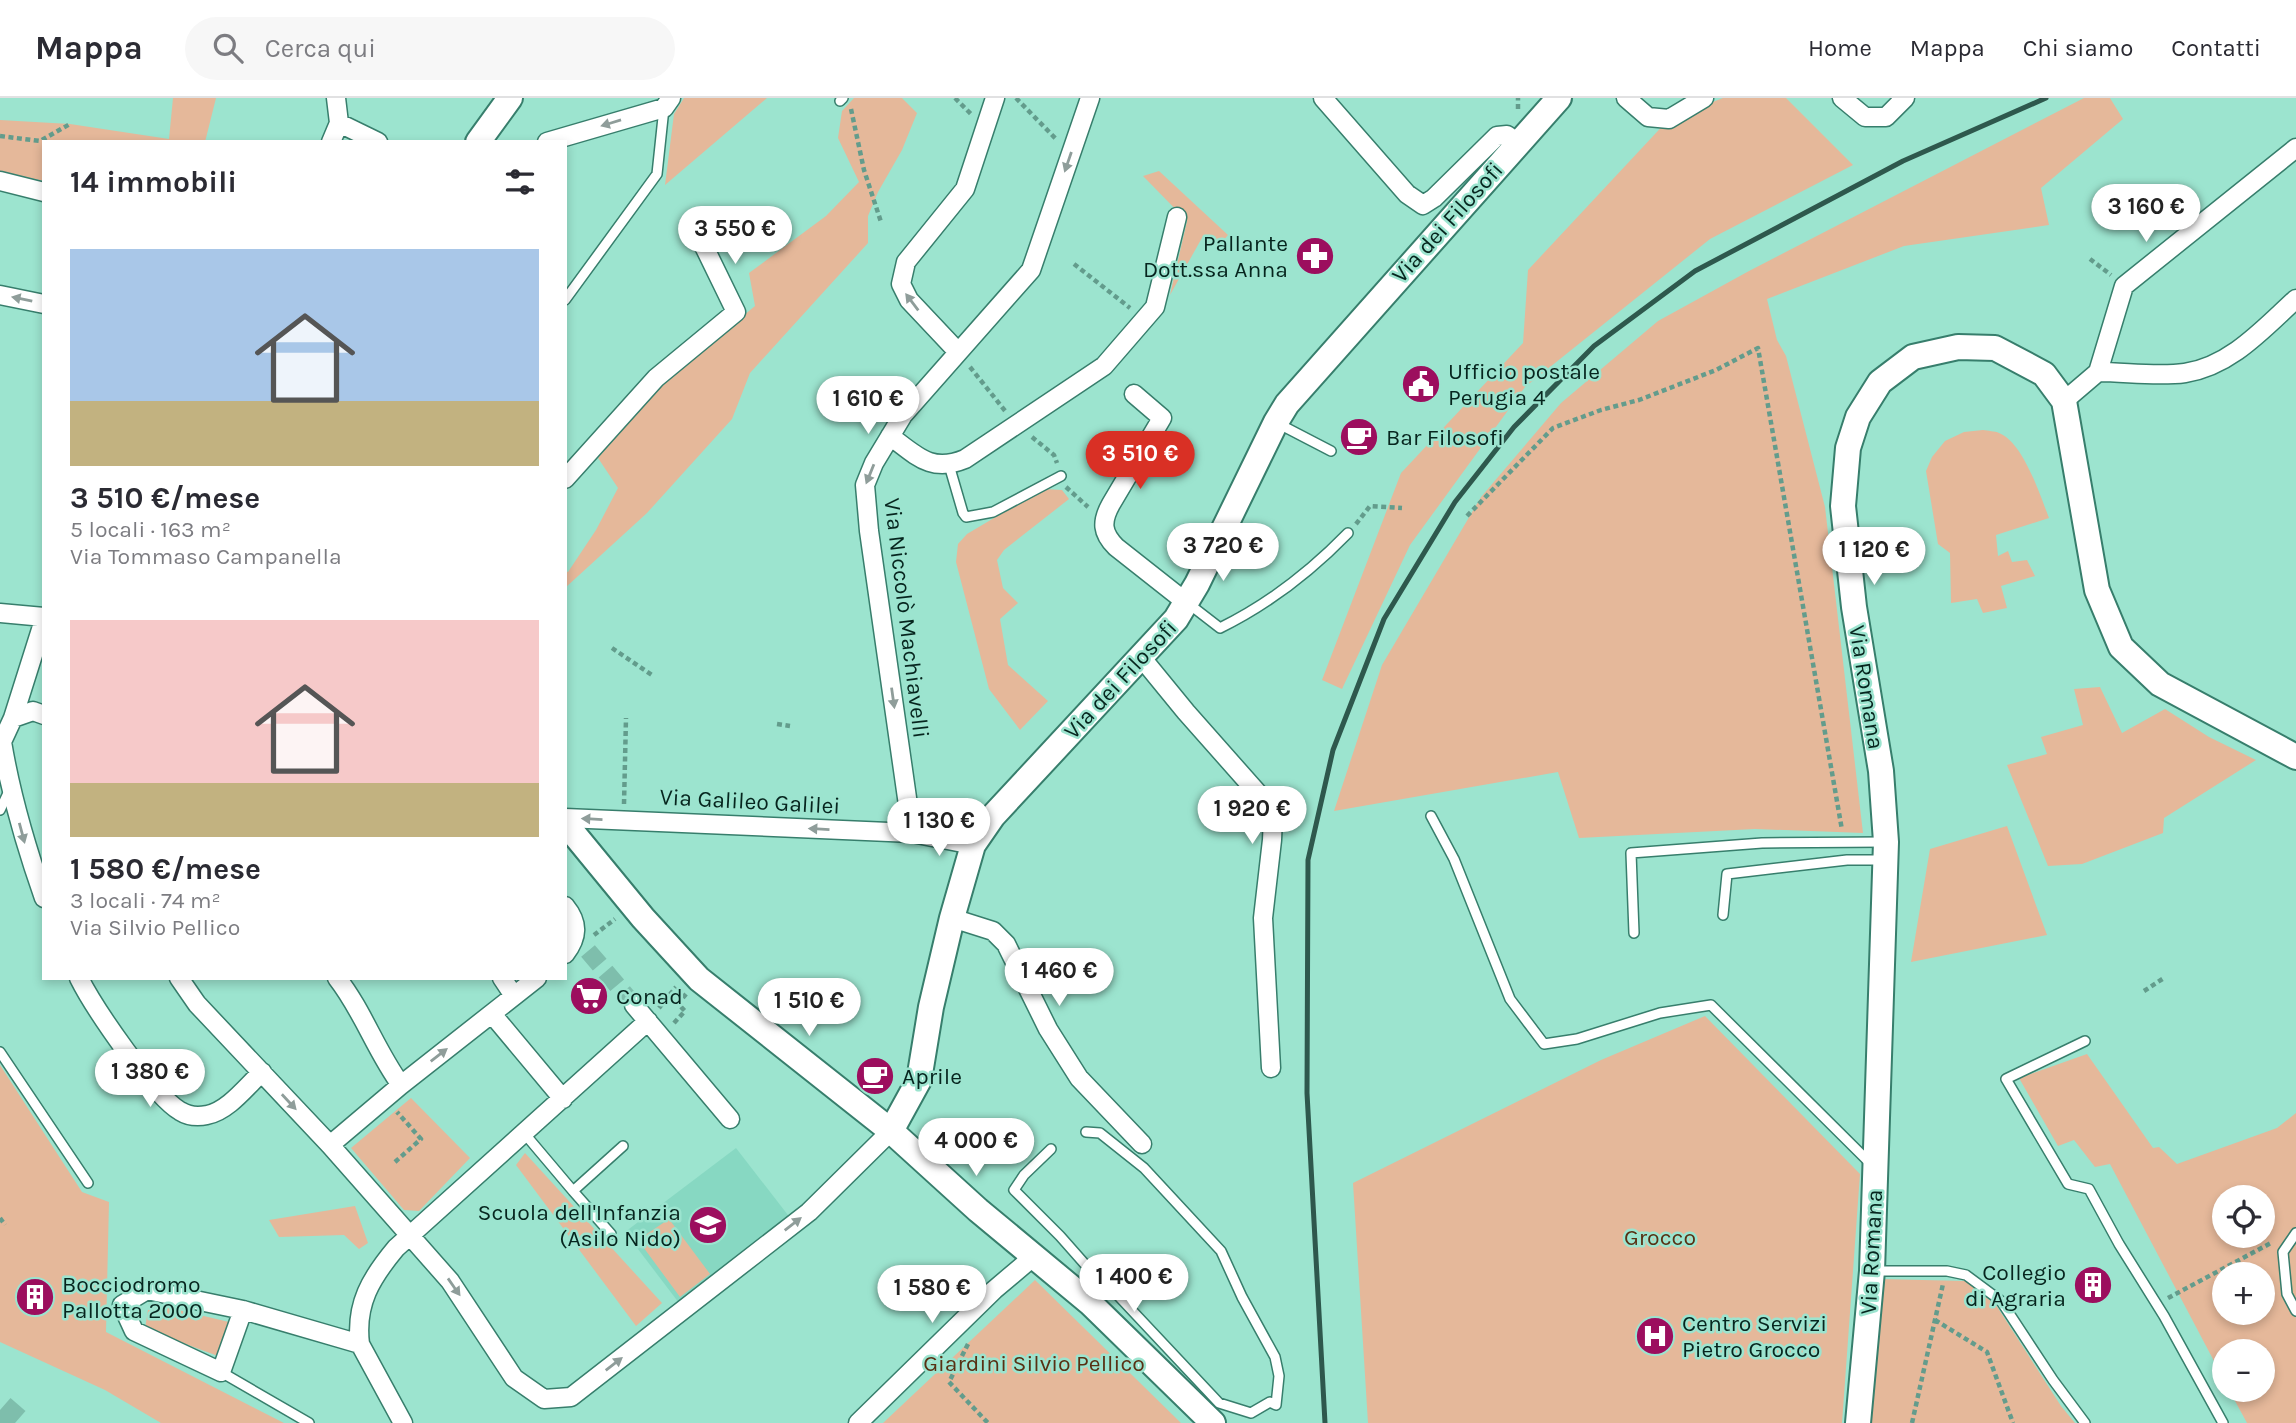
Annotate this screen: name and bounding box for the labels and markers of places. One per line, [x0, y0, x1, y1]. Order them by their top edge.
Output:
pin: 3 160 € [2081, 184, 2211, 244]
pin: 3 550 € [670, 206, 800, 266]
place label: Pallante Dott.ssa Anna [1143, 230, 1288, 283]
pharmacy icon: Pallante Dott.ssa Anna [1294, 235, 1336, 277]
place label: Ufficio postale Perugia 4 [1448, 358, 1600, 411]
public building icon: Ufficio postale Perugia 4 [1400, 363, 1442, 405]
pin: 1 610 € [803, 376, 933, 436]
cafe icon: Bar Filosofi [1338, 416, 1380, 458]
place label: Bar Filosofi [1386, 424, 1504, 451]
pin: 3 510 € [1075, 432, 1205, 491]
pin: 3 720 € [1158, 524, 1288, 583]
pin: 1 120 € [1809, 528, 1939, 587]
pin: 1 920 € [1187, 786, 1317, 846]
pin: 1 130 € [874, 798, 1004, 858]
pin: 1 460 € [994, 948, 1124, 1008]
supermarket icon: Conad [568, 975, 610, 1017]
pin: 1 510 € [744, 978, 874, 1038]
place label: Conad [616, 983, 683, 1010]
pin: 1 380 € [85, 1049, 215, 1109]
cafe icon: Aprile [854, 1055, 896, 1097]
place label: Aprile [902, 1063, 962, 1090]
pin: 4 000 € [911, 1118, 1041, 1178]
place label: Scuola dell'Infanzia (Asilo Nido) [478, 1199, 681, 1252]
school or university icon: Scuola dell'Infanzia (Asilo Nido) [687, 1204, 729, 1246]
pin: 1 400 € [1069, 1254, 1199, 1314]
place label: Collegio di Agraria [1965, 1259, 2066, 1312]
building icon: Collegio di Agraria [2072, 1264, 2114, 1306]
pin: 1 580 € [867, 1266, 997, 1325]
place label: Bocciodromo Pallotta 2000 [62, 1271, 203, 1324]
building icon: Bocciodromo Pallotta 2000 [14, 1276, 56, 1318]
place label: Centro Servizi Pietro Grocco [1682, 1310, 1827, 1363]
hospital icon: Centro Servizi Pietro Grocco [1634, 1315, 1676, 1357]

